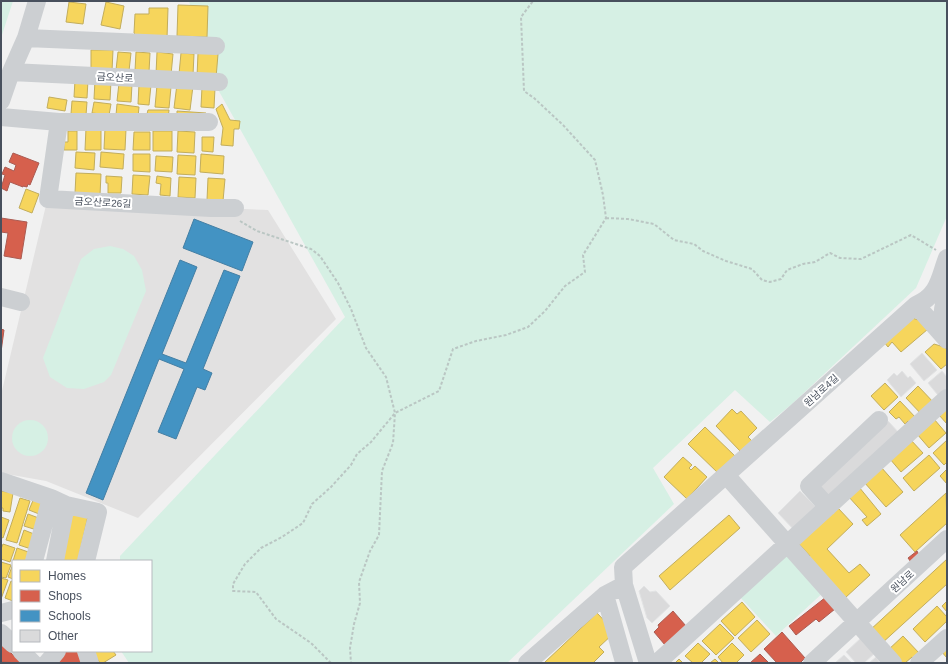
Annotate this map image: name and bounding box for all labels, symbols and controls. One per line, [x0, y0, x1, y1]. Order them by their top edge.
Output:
street label: 금오산로 [96, 71, 134, 84]
street label: 금오산로26길 [74, 196, 132, 209]
street label: 원남로4길 [802, 372, 841, 409]
legend [12, 560, 152, 652]
street label: 원남로 [888, 568, 916, 595]
text: Homes [48, 569, 86, 583]
text: Shops [48, 589, 82, 603]
text: Schools [48, 609, 91, 623]
text: Other [48, 629, 78, 643]

